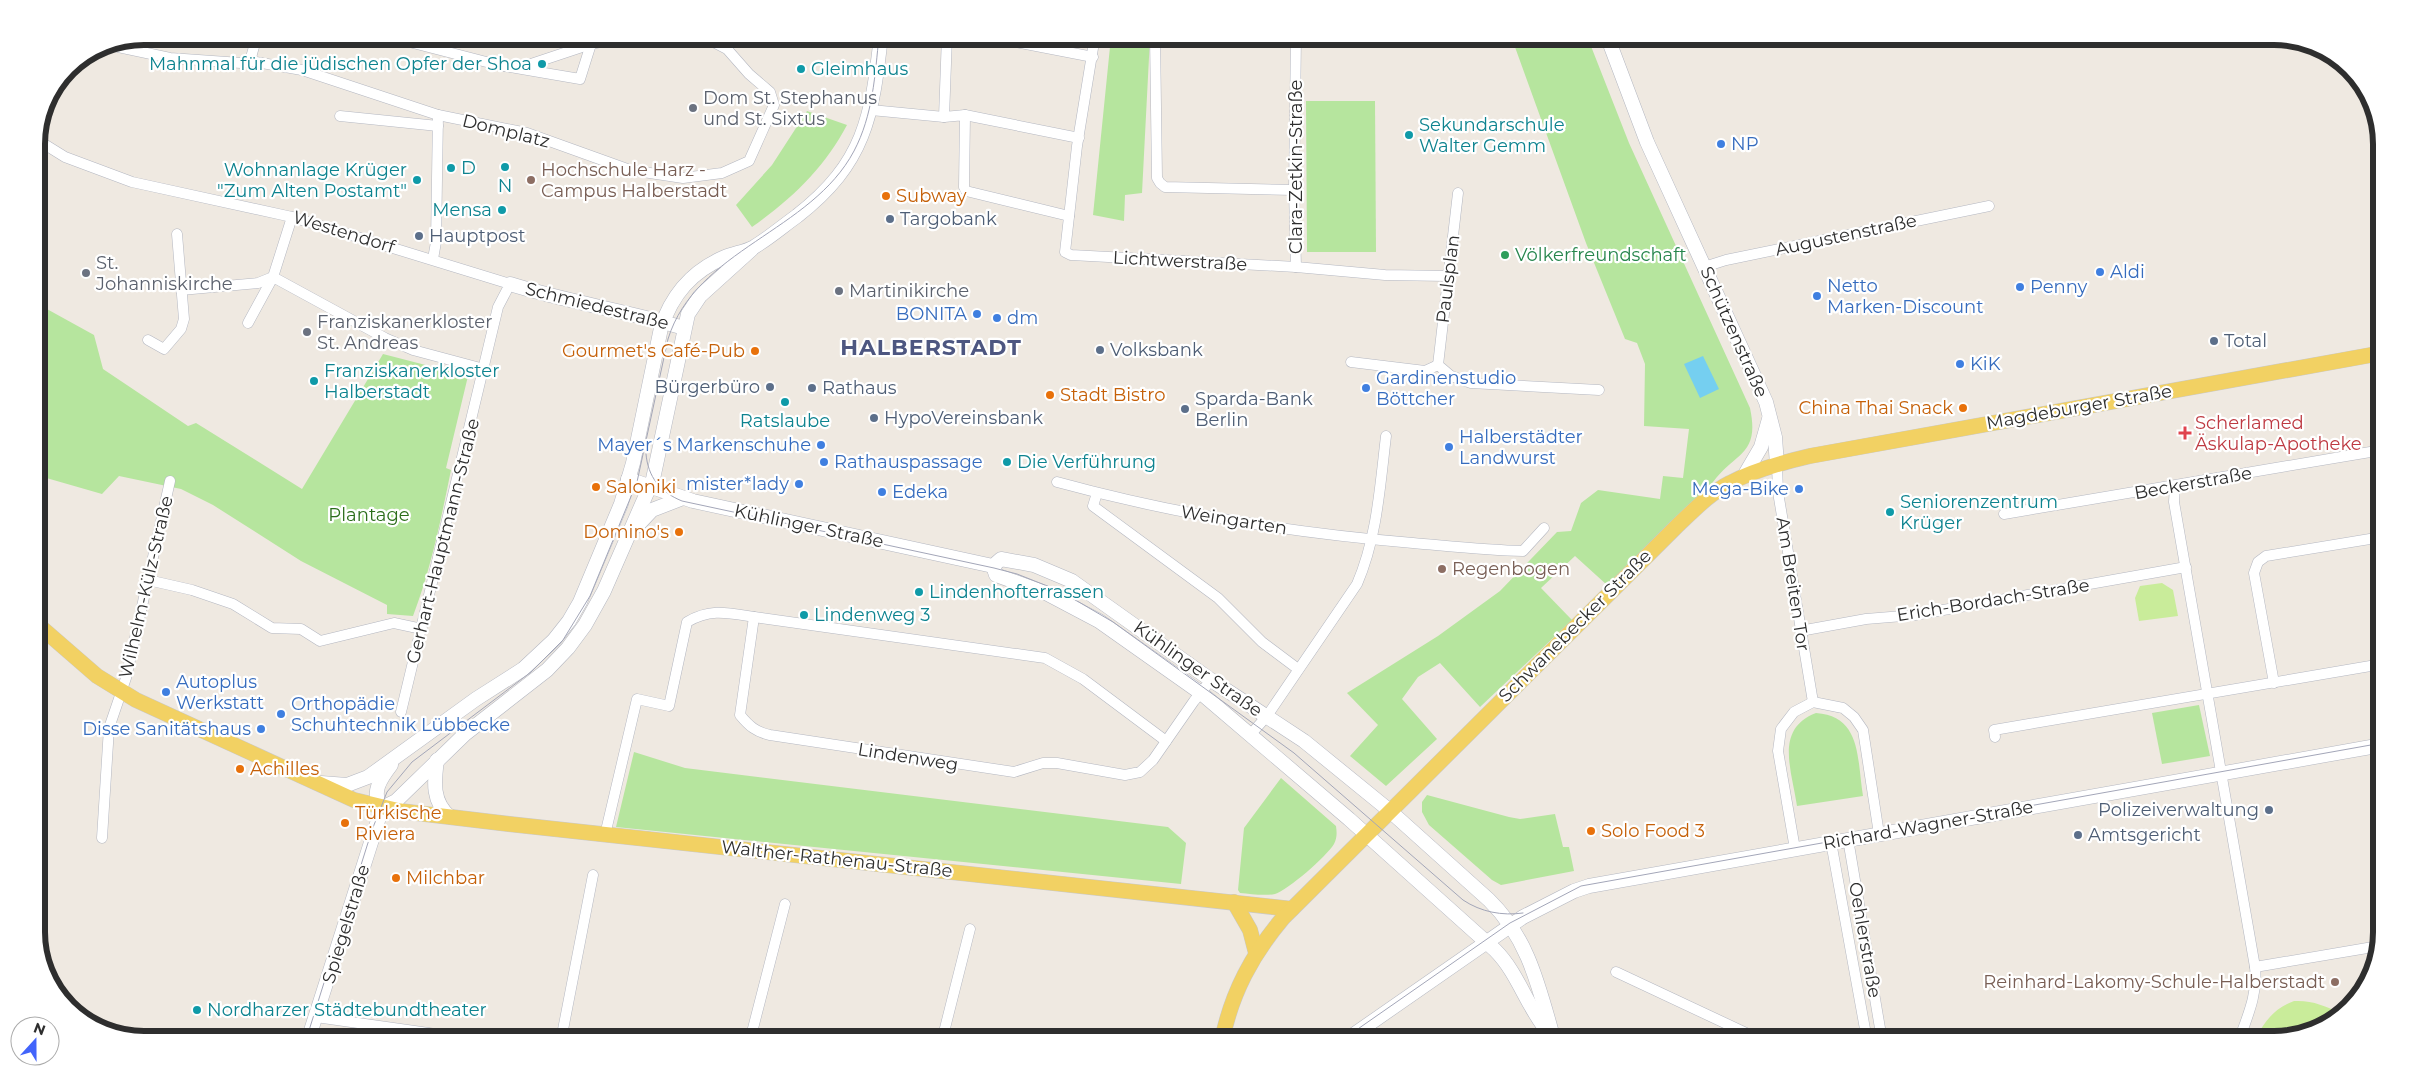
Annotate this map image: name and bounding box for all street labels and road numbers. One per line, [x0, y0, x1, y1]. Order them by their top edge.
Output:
street label: Clara-Zetkin-Straße [1285, 80, 1307, 254]
street label: Domplatz [460, 110, 552, 152]
street label: Westendorf [290, 206, 399, 258]
street label: Augustenstraße [1773, 209, 1919, 261]
street label: Paulsplan [1432, 234, 1464, 324]
street label: Lichtwerstraße [1112, 246, 1248, 276]
street label: Schützenstraße [1695, 263, 1773, 401]
street label: Schmiedestraße [523, 278, 671, 335]
street label: Magdeburger Straße [1985, 380, 2174, 434]
street label: Gerhart-Hauptmann-Straße [402, 416, 484, 666]
street label: Beckerstraße [2133, 462, 2254, 504]
street label: Wilhelm-Külz-Straße [114, 494, 178, 680]
street label: Kühlinger Straße [732, 499, 886, 553]
street label: Weingarten [1179, 501, 1289, 539]
street label: Am Breiten Tor [1772, 515, 1814, 653]
street label: Schwanebecker Straße [1494, 545, 1656, 707]
street label: Erich-Bordach-Straße [1895, 574, 2091, 626]
street label: Kühlinger Straße [1129, 616, 1267, 722]
street label: Lindenweg [856, 738, 960, 776]
street label: Richard-Wagner-Straße [1821, 796, 2035, 854]
street label: Walther-Rathenau-Straße [720, 836, 954, 882]
street label: Spiegelstraße [317, 862, 375, 986]
street label: Oehlerstraße [1844, 880, 1886, 1000]

